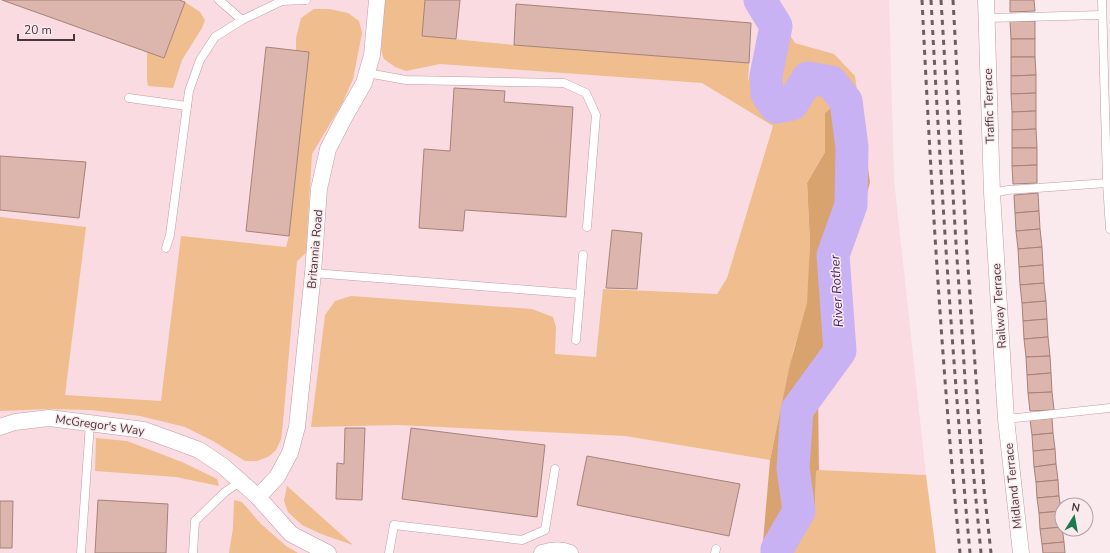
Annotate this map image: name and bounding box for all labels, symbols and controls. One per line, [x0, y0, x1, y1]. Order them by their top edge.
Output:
scale bar [18, 16, 74, 42]
text: 20 m [24, 22, 52, 38]
street label: Traffic Terrace [980, 68, 998, 144]
street label: Britannia Road [304, 209, 326, 289]
water label: River Rother [826, 254, 848, 328]
street label: Railway Terrace [988, 263, 1010, 349]
street label: McGregor's Way [55, 411, 146, 439]
street label: Midland Terrace [1001, 442, 1025, 530]
north arrow [1054, 497, 1094, 537]
text: N [1070, 500, 1081, 516]

